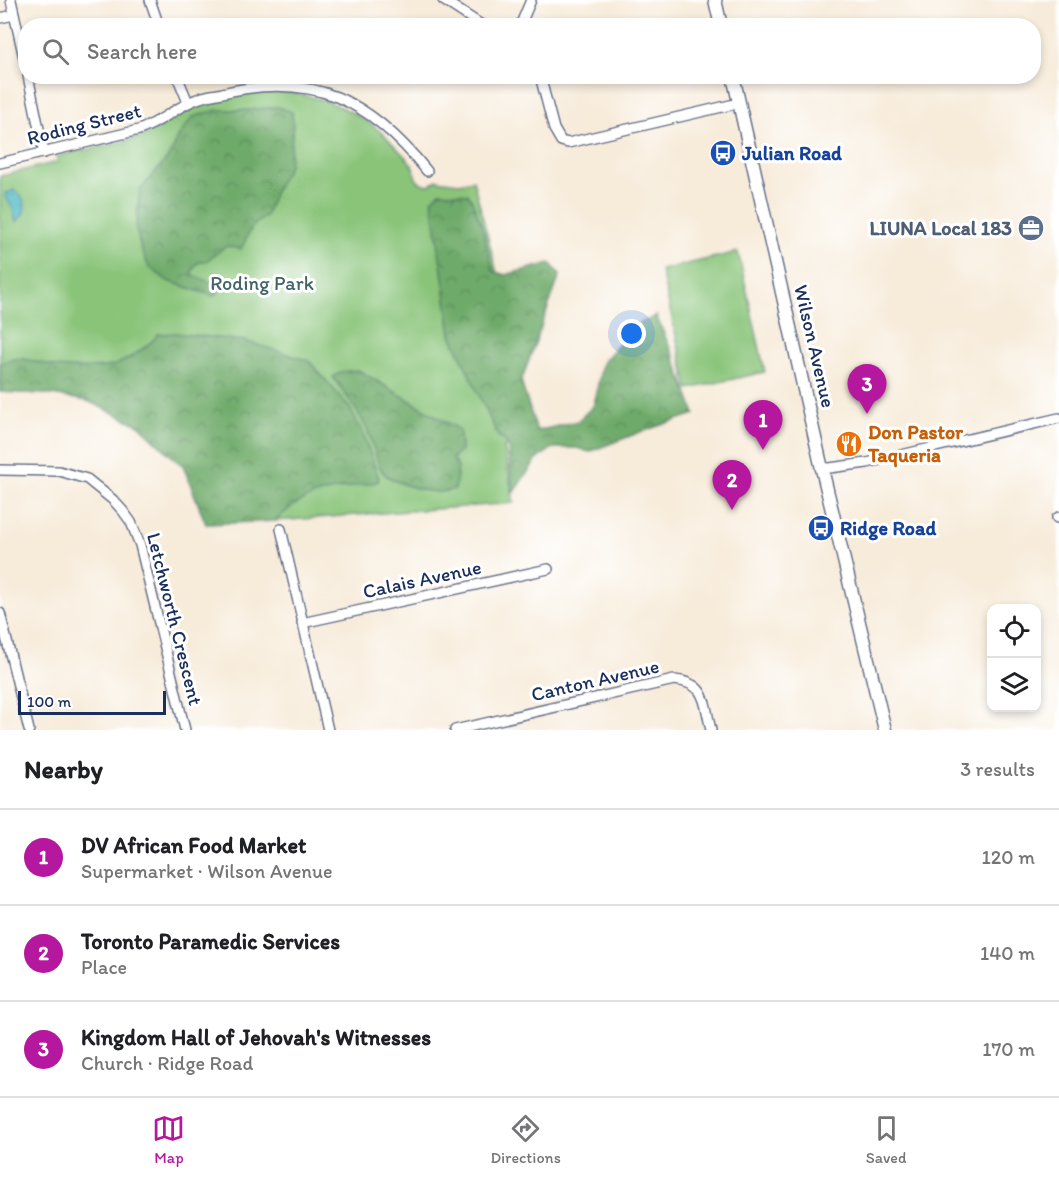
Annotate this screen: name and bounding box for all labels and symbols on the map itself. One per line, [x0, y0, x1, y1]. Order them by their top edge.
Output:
street label: Roding Street [25, 98, 143, 150]
bus stop icon: Julian Road [708, 138, 738, 168]
place label: Julian Road [741, 141, 842, 165]
office icon: LIUNA Local 183 [1016, 213, 1046, 243]
place label: LIUNA Local 183 [870, 216, 1012, 240]
park label: Roding Park [210, 271, 314, 295]
street label: Wilson Avenue [789, 282, 841, 410]
your location [617, 319, 646, 348]
pin: 3 [848, 364, 886, 414]
pin: 1 [744, 400, 783, 450]
place label: Don Pastor Taqueria [867, 420, 964, 468]
restaurant icon: Don Pastor Taqueria [834, 429, 864, 459]
pin: 2 [712, 460, 752, 510]
bus stop icon: Ridge Road [806, 513, 836, 543]
place label: Ridge Road [840, 516, 936, 541]
street label: Letchworth Crescent [142, 530, 208, 708]
street label: Calais Avenue [360, 555, 484, 603]
street label: Canton Avenue [529, 654, 661, 706]
scale bar [18, 688, 166, 716]

